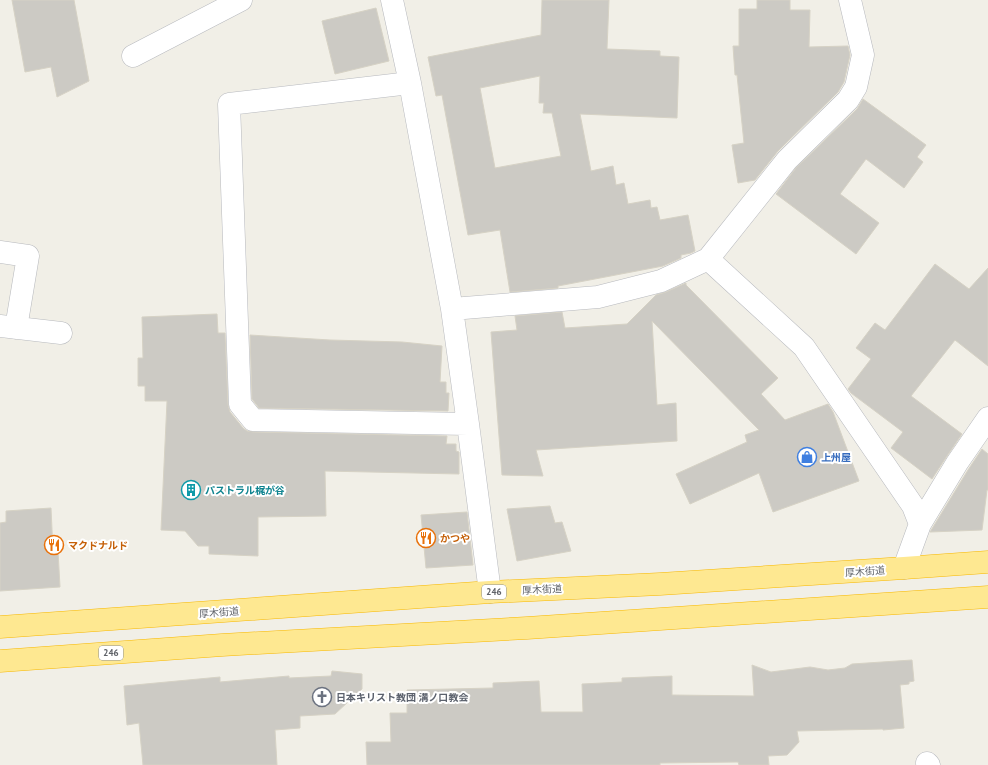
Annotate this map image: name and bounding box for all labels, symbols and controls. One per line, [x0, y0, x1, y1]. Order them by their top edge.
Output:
shop icon: 上州屋 [796, 446, 818, 468]
place label: 上州屋 [821, 451, 851, 464]
building icon: パストラル梶が谷 [180, 479, 202, 501]
place label: パストラル梶が谷 [205, 484, 285, 497]
restaurant icon: かつや [415, 527, 437, 549]
place label: かつや [440, 532, 470, 545]
restaurant icon: マクドナルド [43, 534, 65, 556]
place label: マクドナルド [68, 539, 128, 552]
street label: 厚木街道 [845, 564, 885, 579]
street label: 厚木街道 [522, 582, 562, 597]
road number: 246 [482, 585, 506, 599]
street label: 厚木街道 [199, 605, 239, 620]
road number: 246 [99, 646, 123, 660]
church icon: 日本キリスト教団 溝ノ口教会 [311, 686, 333, 708]
place label: 日本キリスト教団 溝ノ口教会 [336, 691, 469, 704]

